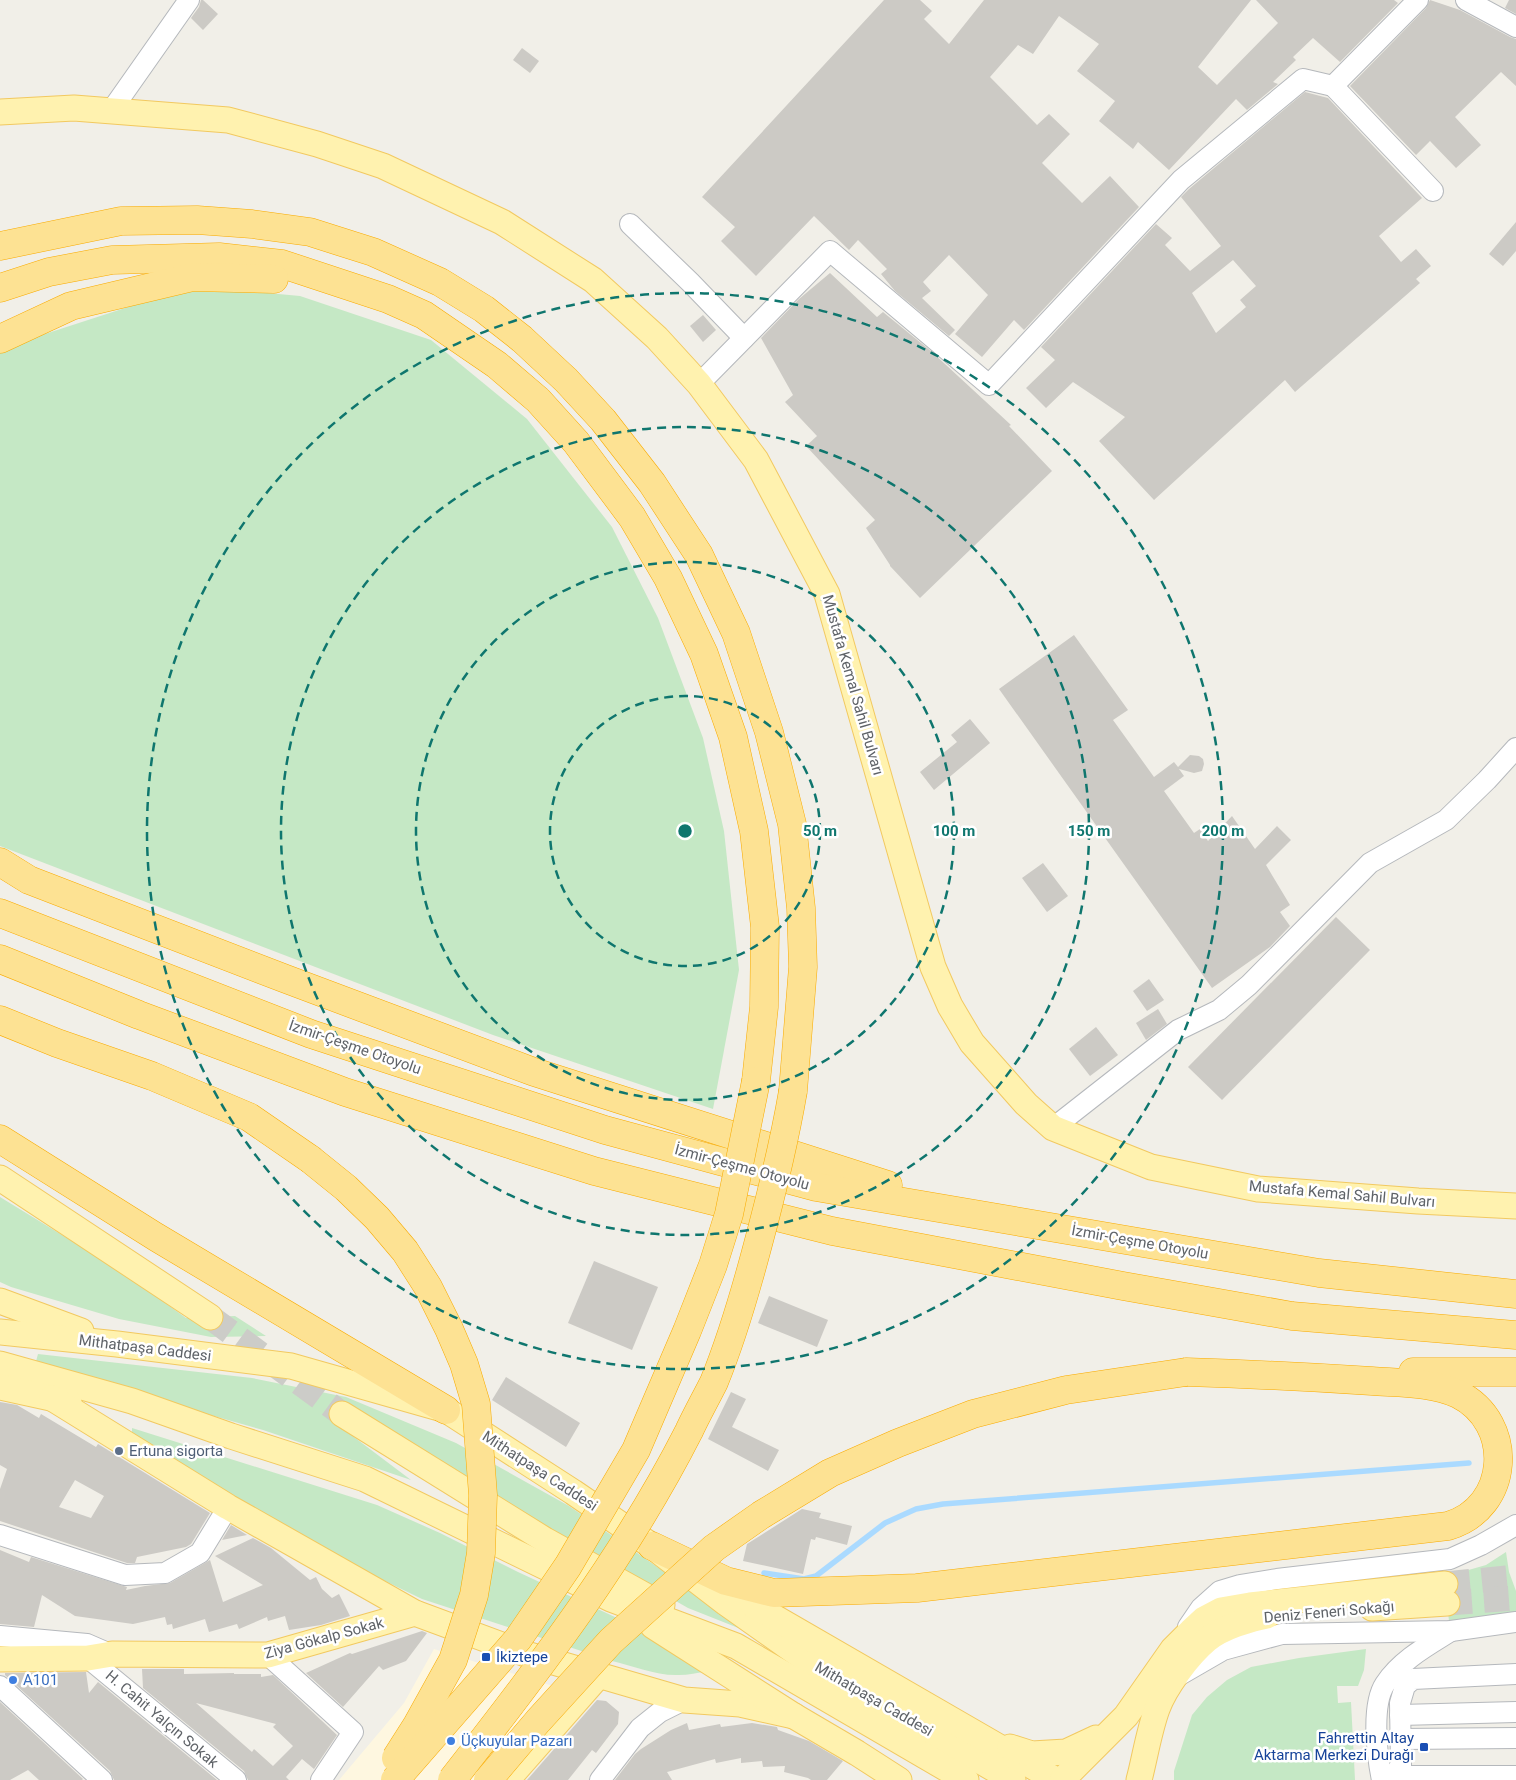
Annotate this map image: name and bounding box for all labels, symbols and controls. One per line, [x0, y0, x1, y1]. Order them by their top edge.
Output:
street label: Mustafa Kemal Sahil Bulvarı [819, 593, 887, 777]
centre of rings [676, 822, 694, 840]
text: 50 m [803, 822, 837, 840]
text: 100 m [933, 822, 975, 840]
text: 150 m [1068, 822, 1110, 840]
text: 200 m [1202, 822, 1244, 840]
street label: İzmir-Çeşme Otoyolu [286, 1016, 424, 1078]
street label: İzmir-Çeşme Otoyolu [673, 1140, 811, 1194]
street label: Mustafa Kemal Sahil Bulvarı [1248, 1177, 1436, 1211]
street label: İzmir-Çeşme Otoyolu [1070, 1221, 1210, 1263]
street label: Mithatpaşa Caddesi [78, 1331, 212, 1365]
street label: Mithatpaşa Caddesi [479, 1427, 601, 1515]
place label: Ertuna sigorta [129, 1442, 223, 1460]
marker: Ertuna sigorta [113, 1445, 125, 1457]
street label: Deniz Feneri Sokağı [1263, 1597, 1395, 1627]
street label: Ziya Gökalp Sokak [262, 1613, 386, 1663]
place label: İkiztepe [496, 1648, 548, 1666]
marker: İkiztepe [480, 1651, 492, 1663]
street label: Mithatpaşa Caddesi [812, 1658, 936, 1740]
street label: H. Cahit Yalçın Sokak [102, 1667, 222, 1772]
place label: A101 [23, 1671, 58, 1689]
marker: A101 [7, 1674, 19, 1686]
place label: Fahrettin Altay Aktarma Merkezi Durağı [1254, 1729, 1414, 1764]
place label: Üçkuyular Pazarı [461, 1732, 572, 1750]
marker: Üçkuyular Pazarı [445, 1735, 457, 1747]
marker: Fahrettin Altay Aktarma Merkezi Durağı [1418, 1741, 1430, 1753]

